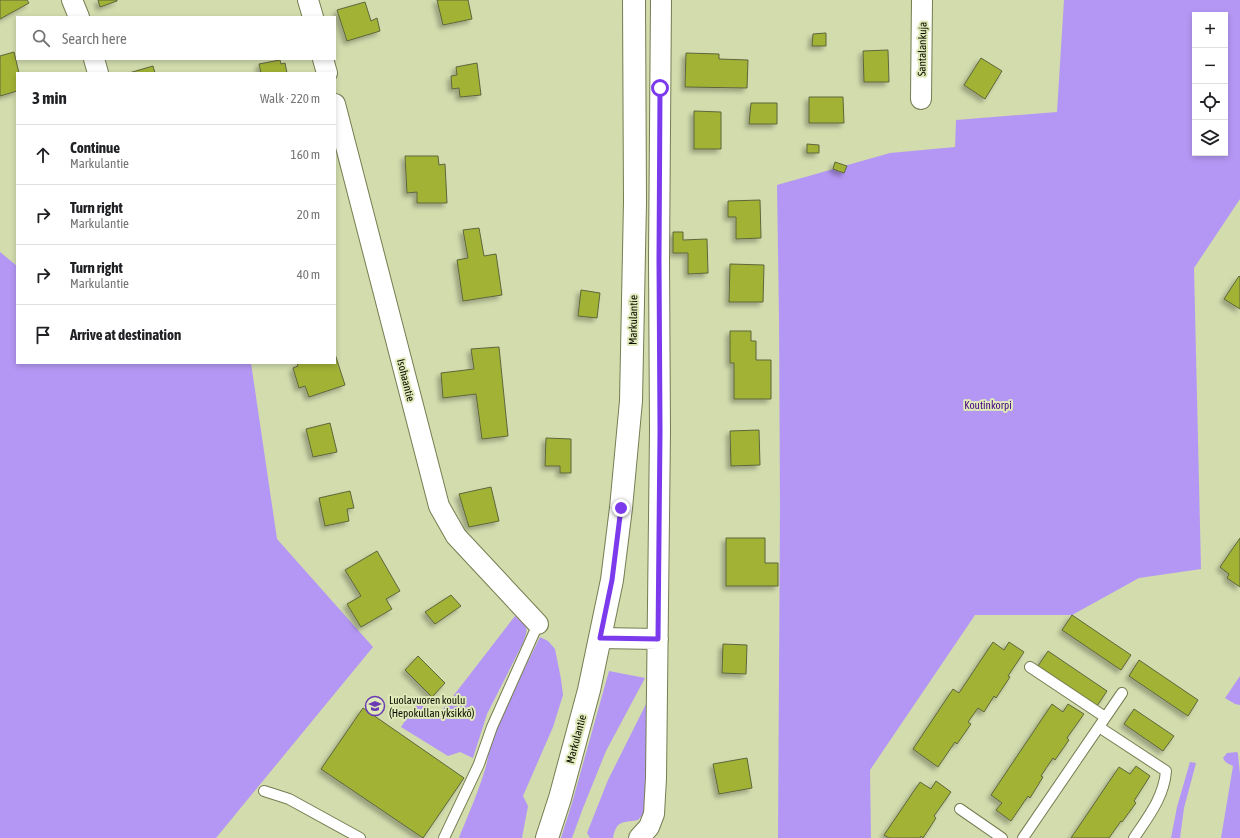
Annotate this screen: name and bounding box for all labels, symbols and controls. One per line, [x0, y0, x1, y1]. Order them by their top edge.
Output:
map controls [1192, 12, 1228, 156]
button: + [1192, 12, 1228, 48]
search box [16, 16, 336, 60]
street label: Santalankuja [916, 22, 928, 76]
icon: search [30, 27, 52, 49]
text: Search here [62, 30, 127, 47]
button: − [1192, 48, 1228, 84]
route start [651, 79, 669, 97]
button: locate [1192, 84, 1228, 120]
text: 3 min [32, 88, 67, 108]
text: Walk · 220 m [260, 91, 320, 106]
button: layers [1192, 120, 1228, 156]
text: Continue [70, 139, 120, 156]
icon: ahead [32, 144, 54, 166]
text: 160 m [291, 147, 320, 162]
text: Markulantie [70, 156, 129, 171]
text: Turn right [70, 199, 123, 216]
icon: right [32, 204, 54, 226]
text: 20 m [297, 207, 320, 222]
text: Markulantie [70, 216, 129, 231]
text: Turn right [70, 259, 123, 276]
icon: right [32, 264, 54, 286]
text: 40 m [297, 267, 320, 282]
text: Markulantie [70, 276, 129, 291]
street label: Markulantie [627, 295, 639, 345]
icon: arrive [32, 324, 54, 346]
text: Arrive at destination [70, 326, 181, 343]
street label: Isohaantie [395, 357, 417, 403]
park label: Koutinkorpi [964, 399, 1012, 411]
route end [612, 499, 630, 517]
place label: Luolavuoren koulu (Hepokullan yksikkö) [389, 694, 475, 719]
school or university icon: Luolavuoren koulu (Hepokullan yksikkö) [364, 695, 386, 717]
street label: Markulantie [564, 713, 588, 765]

